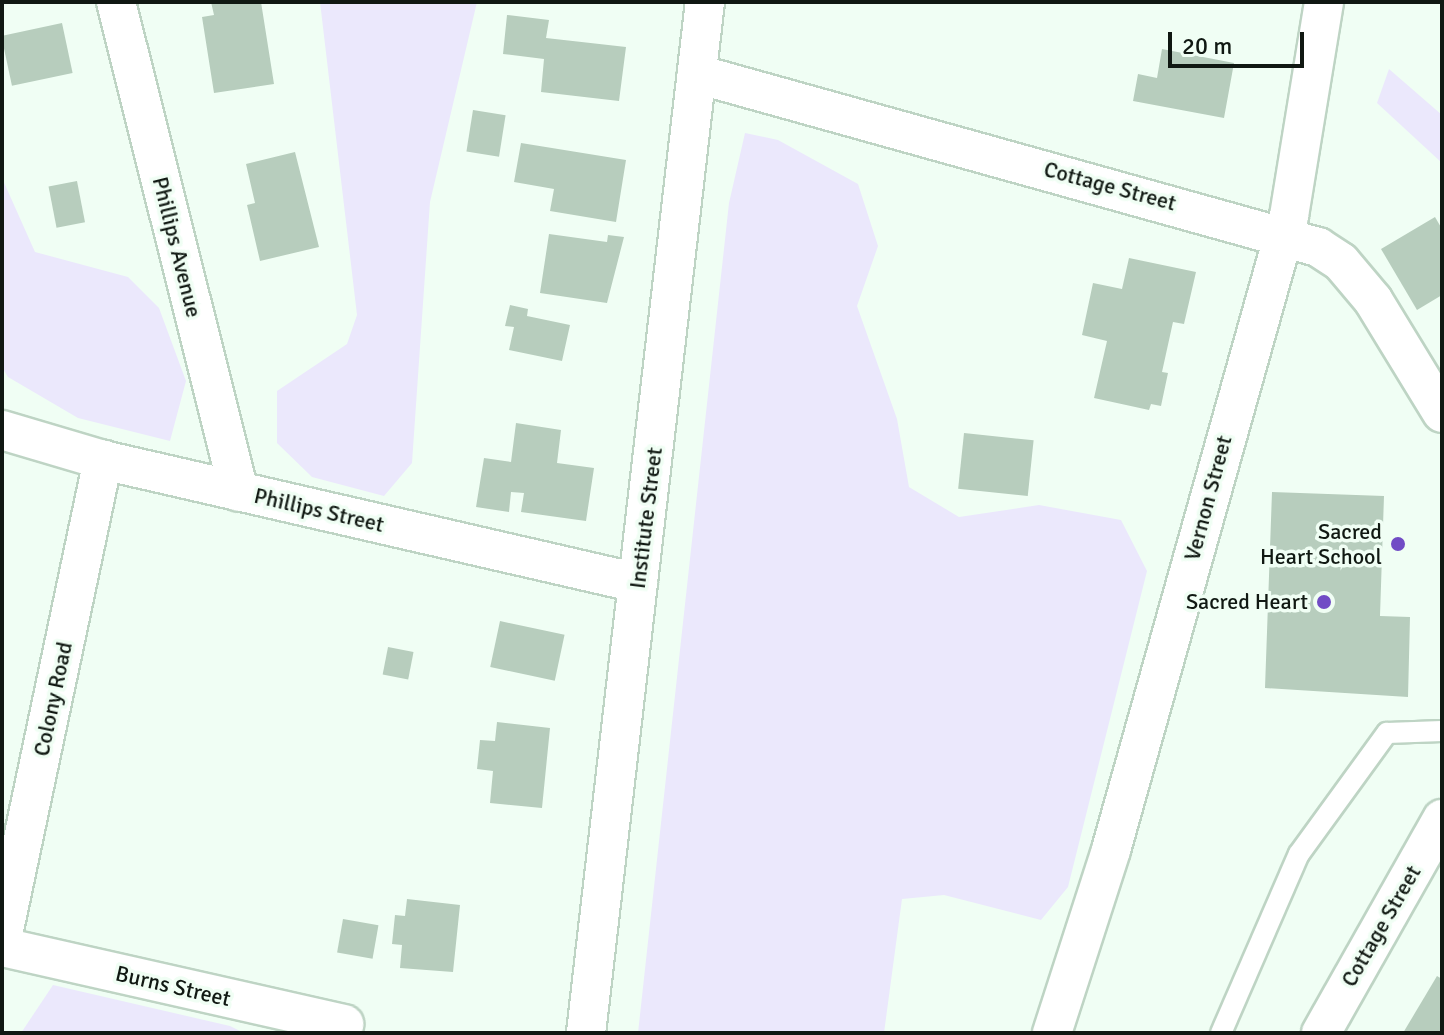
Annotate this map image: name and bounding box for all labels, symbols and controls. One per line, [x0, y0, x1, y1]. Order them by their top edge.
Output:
scale bar [1172, 16, 1308, 66]
text: 20 m [1182, 31, 1232, 61]
street label: Cottage Street [1041, 156, 1179, 216]
street label: Phillips Avenue [147, 174, 207, 320]
street label: Vernon Street [1179, 433, 1237, 563]
street label: Institute Street [624, 446, 668, 590]
street label: Phillips Street [252, 482, 386, 538]
place label: Sacred Heart School [1260, 518, 1382, 570]
marker: Sacred Heart School [1389, 535, 1407, 553]
place label: Sacred Heart [1186, 589, 1308, 615]
marker: Sacred Heart [1315, 593, 1333, 611]
street label: Colony Road [28, 639, 78, 759]
street label: Cottage Street [1336, 861, 1426, 991]
street label: Burns Street [113, 960, 233, 1012]

